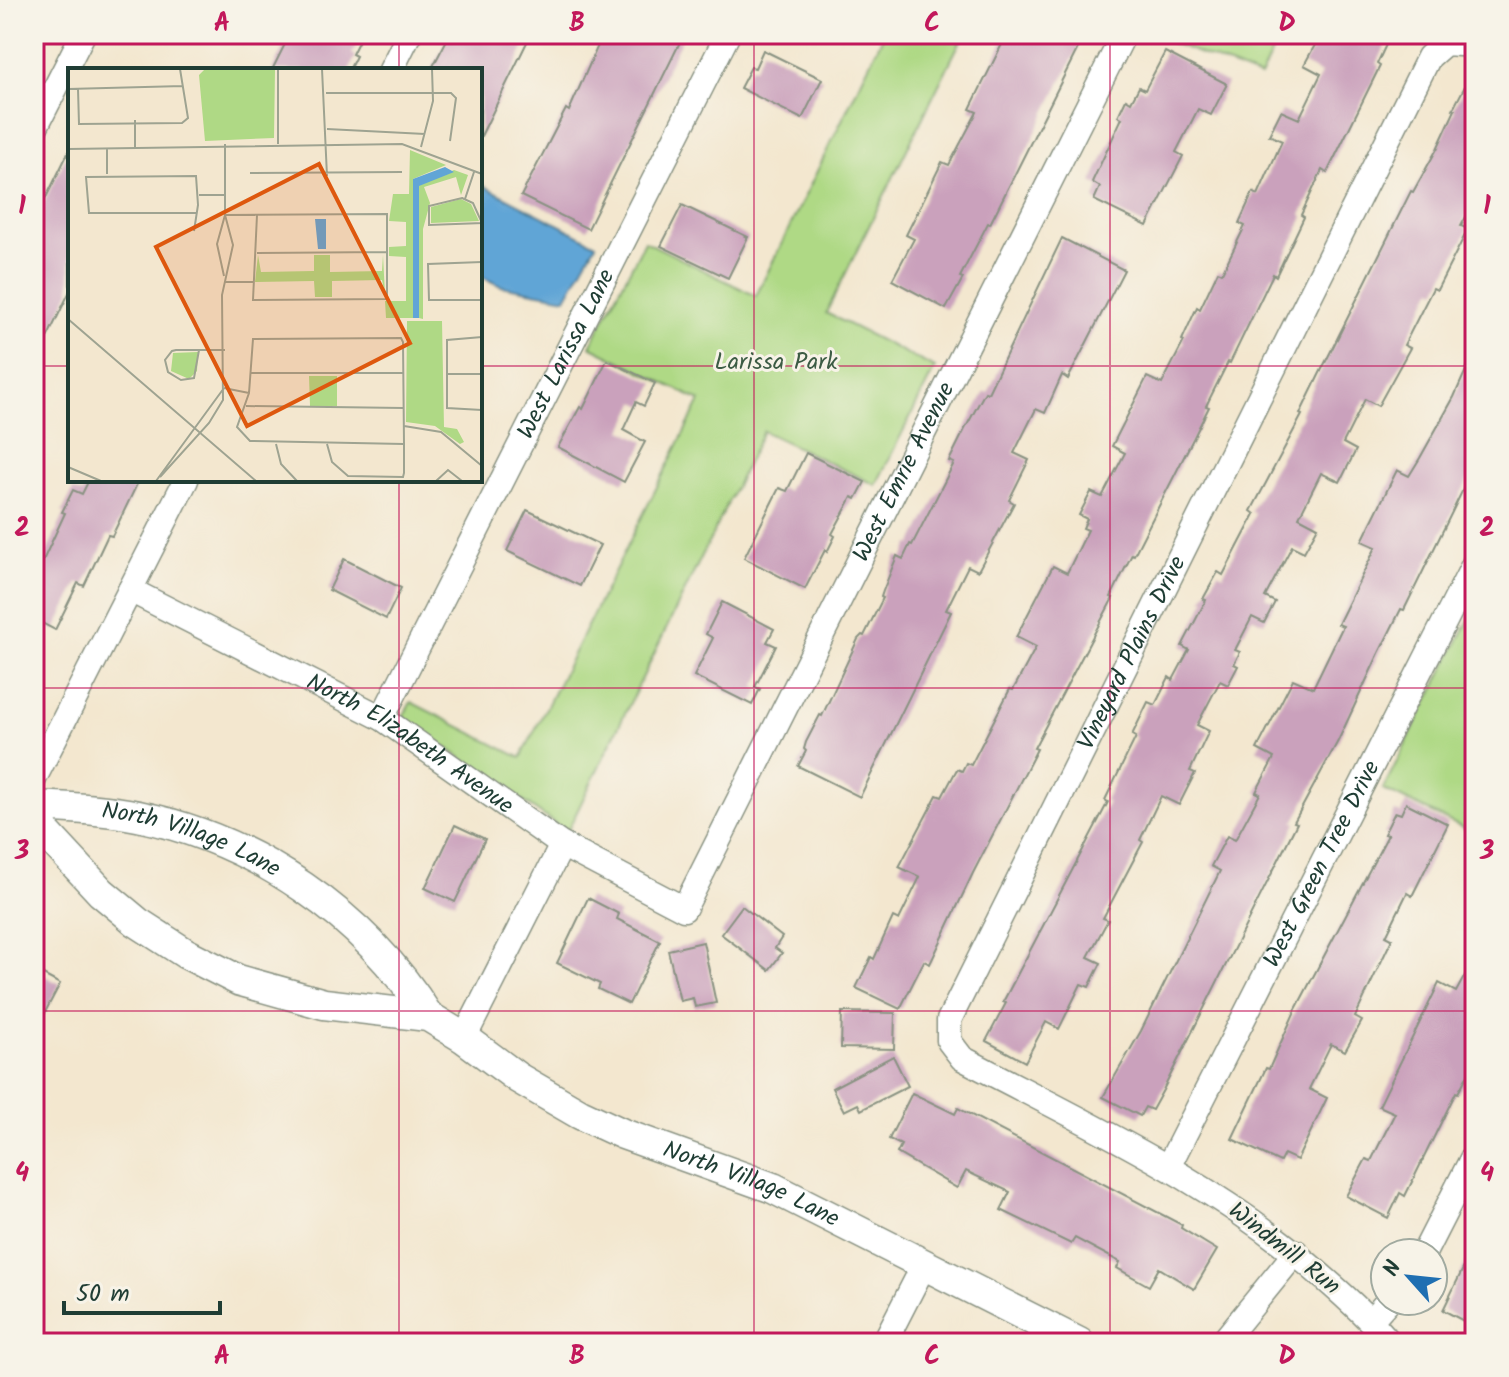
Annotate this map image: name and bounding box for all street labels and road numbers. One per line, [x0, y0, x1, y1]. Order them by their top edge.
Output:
street label: West Larissa Lane [507, 262, 626, 446]
street label: West Emrie Avenue [842, 375, 966, 568]
street label: Vineyard Plains Drive [1067, 549, 1197, 757]
street label: North Elizabeth Avenue [299, 663, 522, 825]
street label: West Green Tree Drive [1253, 753, 1391, 974]
street label: North Village Lane [99, 791, 288, 888]
street label: North Village Lane [657, 1130, 847, 1238]
street label: Windmill Run [1219, 1192, 1349, 1306]

